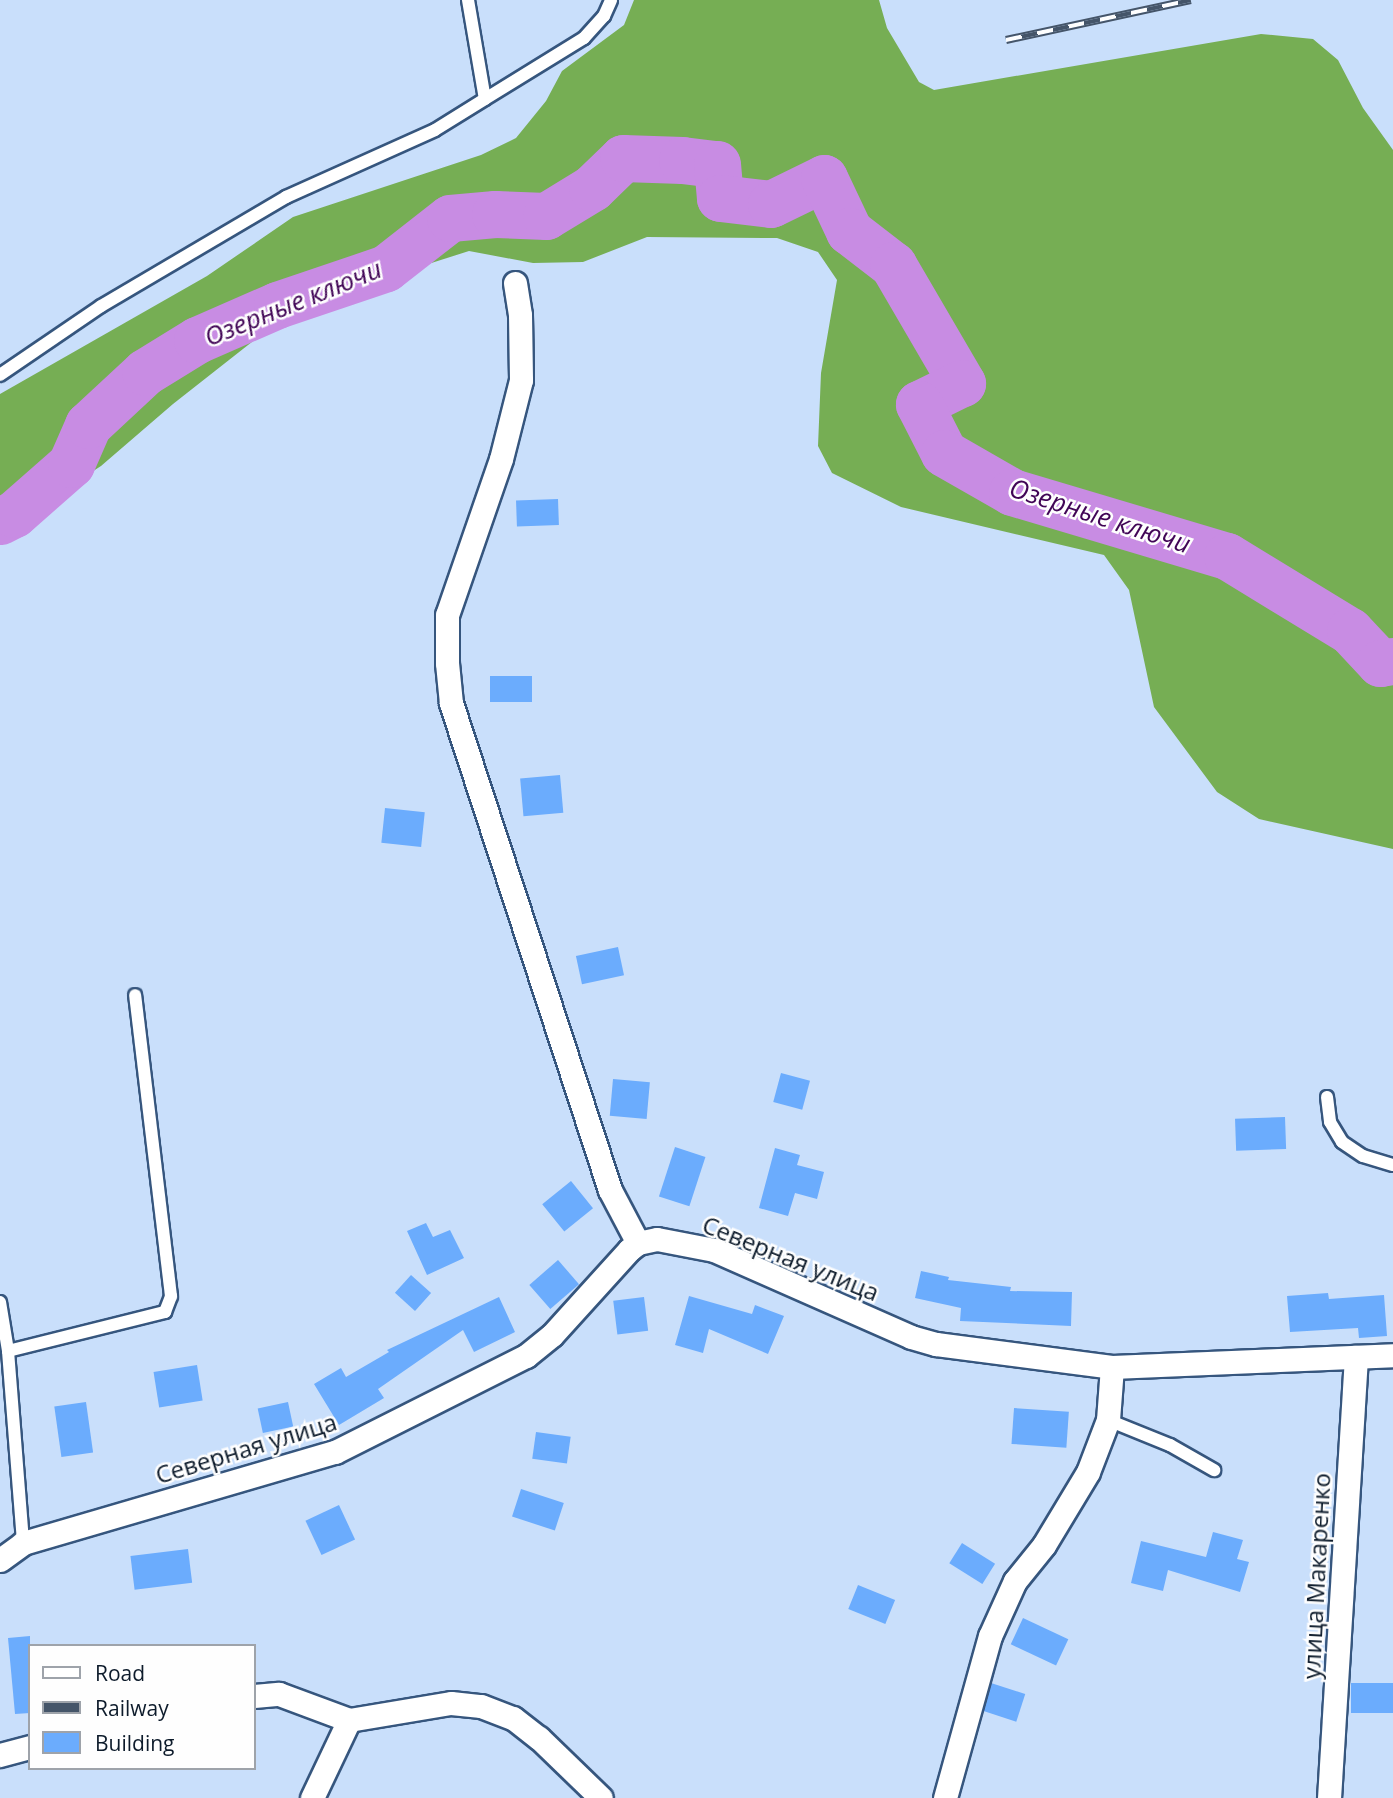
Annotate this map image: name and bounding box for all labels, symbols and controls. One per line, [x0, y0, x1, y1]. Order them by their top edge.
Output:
water label: Озерные ключи [200, 253, 386, 353]
water label: Озерные ключи [1006, 472, 1194, 560]
street label: Северная улица [698, 1209, 884, 1307]
street label: Северная улица [152, 1407, 340, 1489]
street label: улица Макаренко [1296, 1472, 1336, 1680]
legend [28, 1644, 256, 1770]
text: Road [95, 1659, 145, 1687]
text: Railway [95, 1694, 169, 1722]
text: Building [95, 1729, 174, 1757]

